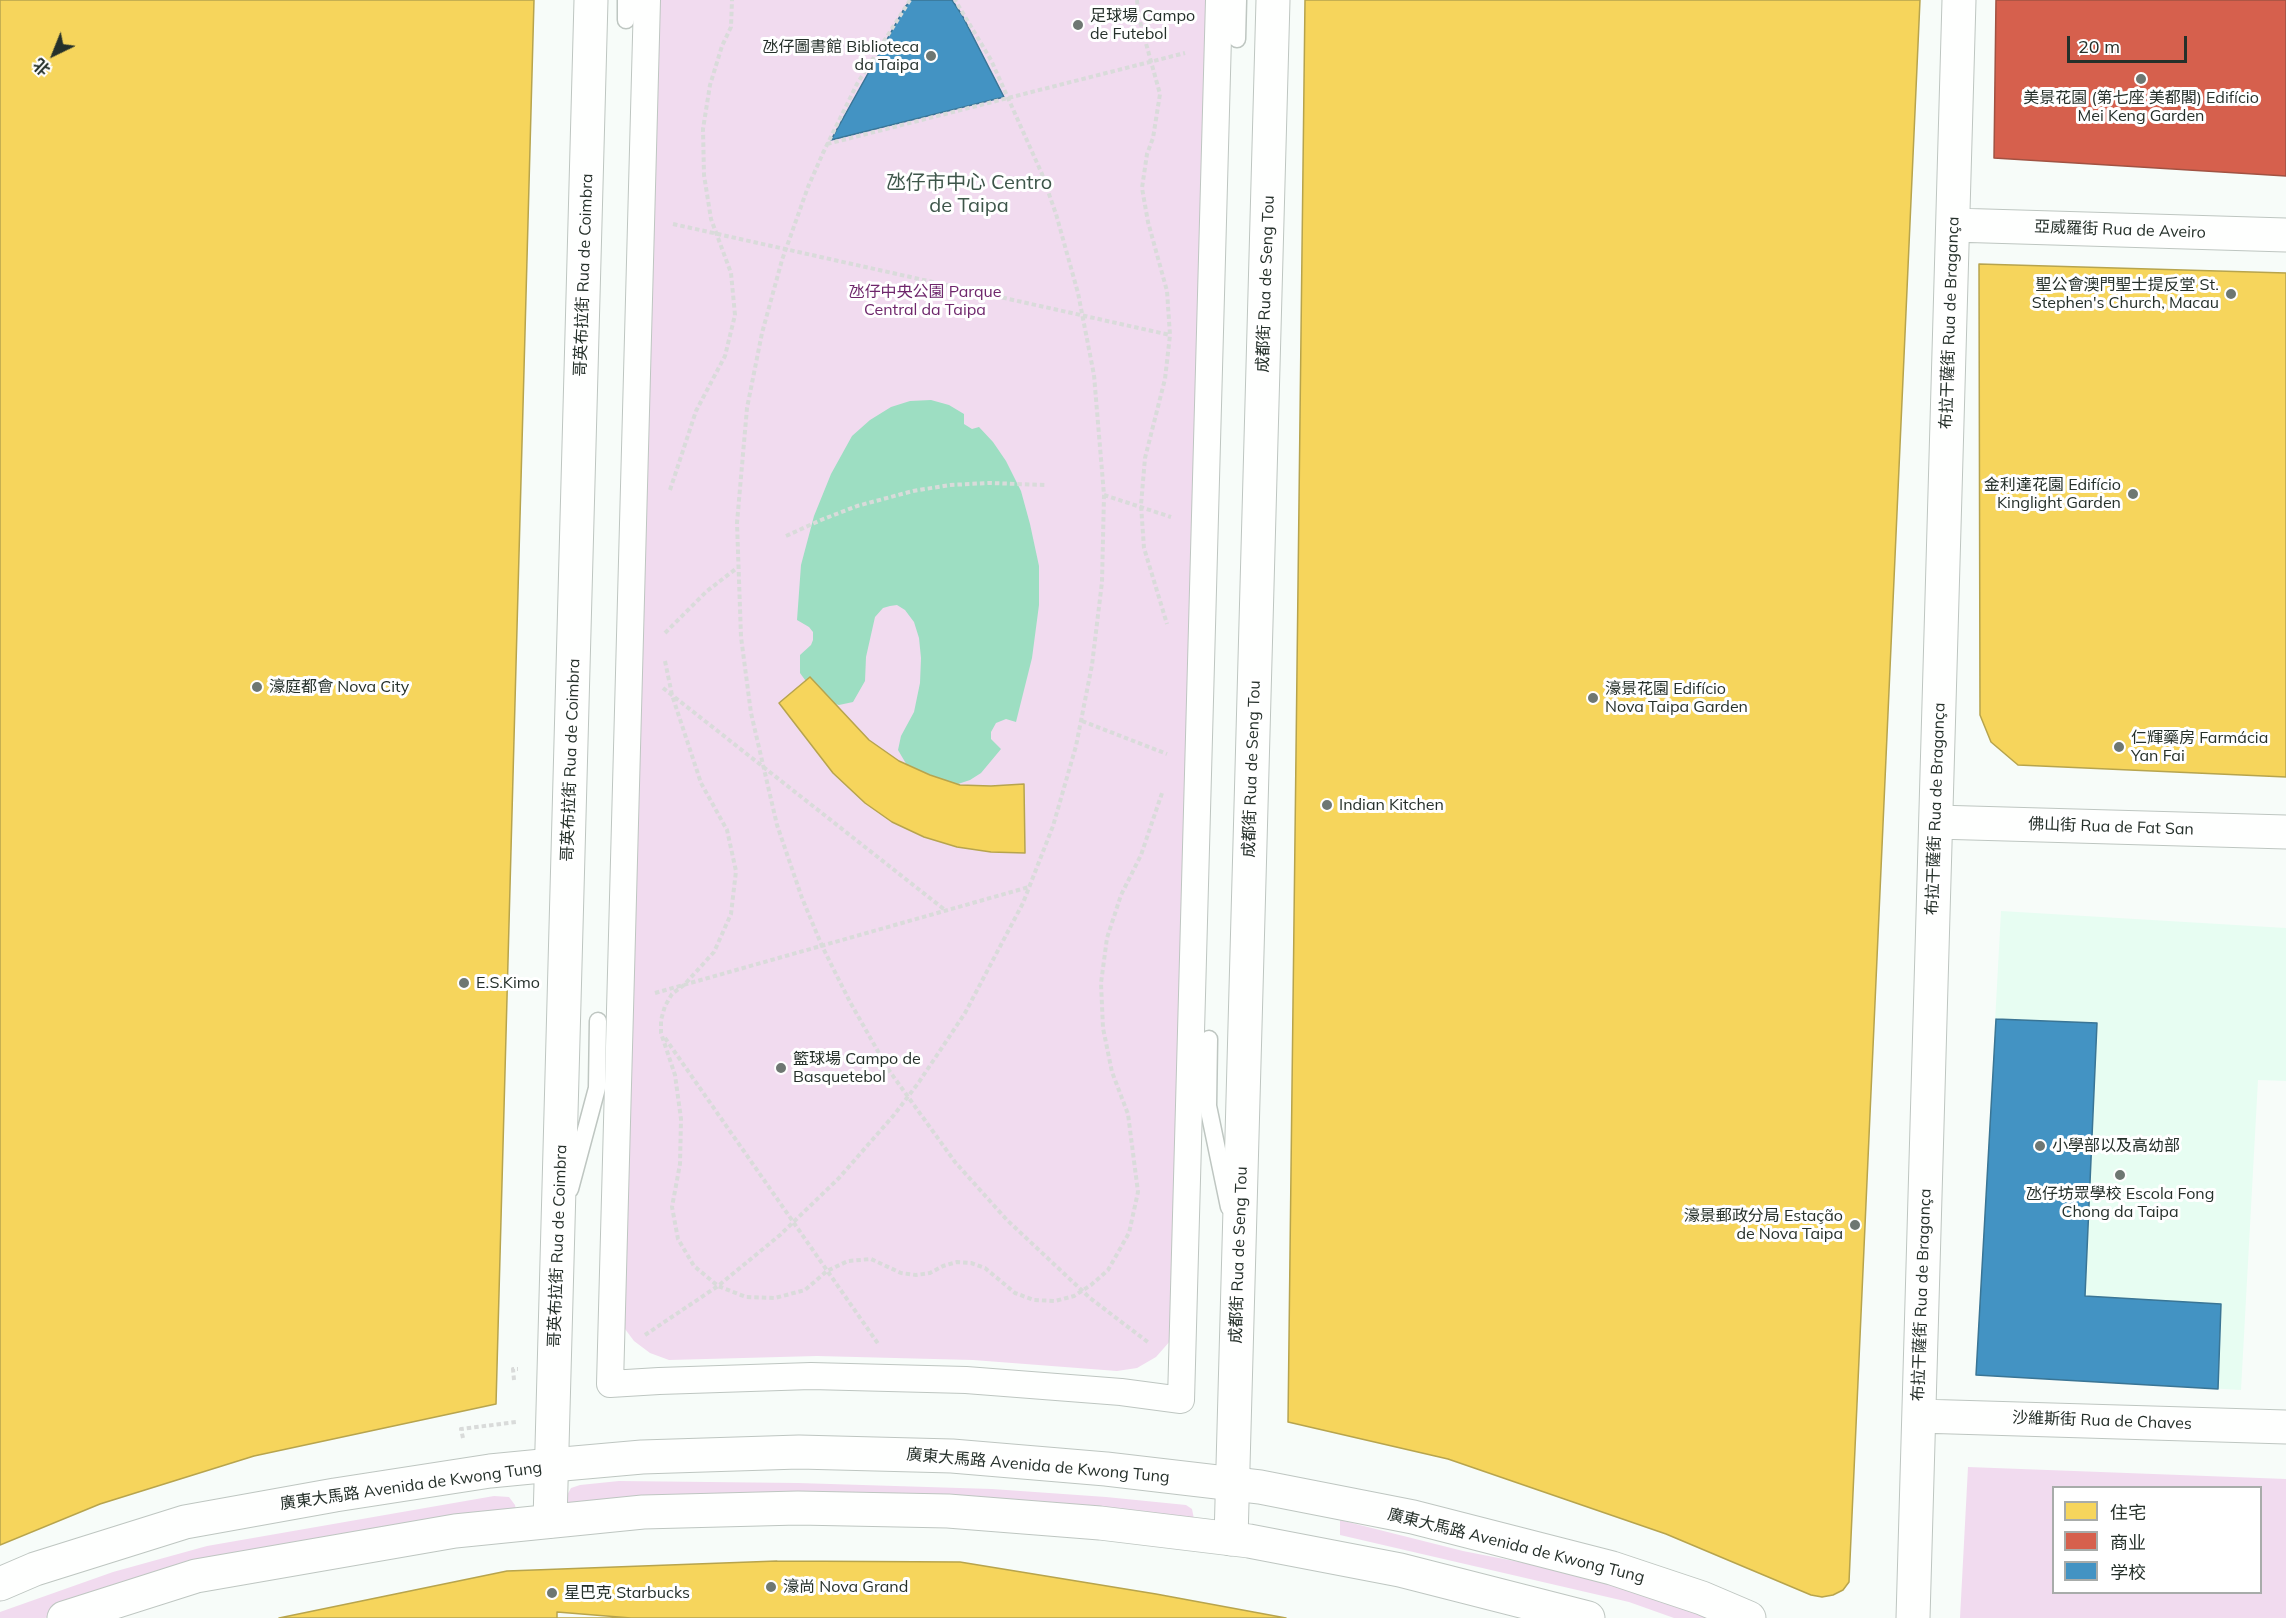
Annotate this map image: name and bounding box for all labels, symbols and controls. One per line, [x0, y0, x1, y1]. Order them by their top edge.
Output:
place label: 足球場 Campo de Futebol [1090, 6, 1195, 44]
marker: 足球場 Campo de Futebol [1071, 18, 1085, 32]
north arrow [24, 24, 84, 84]
scale bar [2070, 24, 2190, 62]
text: 20 m [2078, 35, 2120, 58]
place label: 氹仔圖書館 Biblioteca da Taipa [762, 37, 919, 75]
marker: 氹仔圖書館 Biblioteca da Taipa [924, 49, 938, 63]
text: 北 [29, 54, 54, 80]
marker: 美景花園 (第七座 美都閣) Edifício Mei Keng Garden [2134, 72, 2148, 86]
place label: 美景花園 (第七座 美都閣) Edifício Mei Keng Garden [2023, 88, 2259, 126]
district label: 氹仔市中心 Centro de Taipa [886, 171, 1052, 218]
street label: 哥英布拉街 Rua de Coimbra [571, 173, 597, 377]
street label: 成都街 Rua de Seng Tou [1253, 195, 1279, 373]
street label: 布拉干薩街 Rua de Bragança [1937, 216, 1963, 430]
street label: 亞威羅街 Rua de Aveiro [2034, 217, 2206, 243]
place label: 聖公會澳門聖士提反堂 St. Stephen's Church, Macau [2032, 275, 2219, 313]
park label: 氹仔中央公園 Parque Central da Taipa [848, 282, 1002, 320]
marker: 聖公會澳門聖士提反堂 St. Stephen's Church, Macau [2224, 287, 2238, 301]
place label: 金利達花園 Edifício Kinglight Garden [1984, 475, 2121, 513]
marker: 金利達花園 Edifício Kinglight Garden [2126, 487, 2140, 501]
street label: 哥英布拉街 Rua de Coimbra [558, 658, 584, 862]
place label: 濠庭都會 Nova City [269, 677, 409, 697]
place label: 濠景花園 Edifício Nova Taipa Garden [1605, 679, 1748, 717]
marker: 濠庭都會 Nova City [250, 680, 264, 694]
street label: 成都街 Rua de Seng Tou [1239, 680, 1265, 858]
marker: 濠景花園 Edifício Nova Taipa Garden [1586, 691, 1600, 705]
street label: 布拉干薩街 Rua de Bragança [1923, 702, 1949, 916]
place label: 仁輝藥房 Farmácia Yan Fai [2131, 728, 2268, 766]
marker: 仁輝藥房 Farmácia Yan Fai [2112, 740, 2126, 754]
place label: Indian Kitchen [1339, 795, 1444, 815]
marker: Indian Kitchen [1320, 798, 1334, 812]
street label: 佛山街 Rua de Fat San [2028, 815, 2194, 839]
place label: E.S.Kimo [476, 973, 540, 993]
marker: E.S.Kimo [457, 976, 471, 990]
place label: 籃球場 Campo de Basquetebol [793, 1049, 921, 1087]
marker: 籃球場 Campo de Basquetebol [774, 1061, 788, 1075]
place label: 小學部以及高幼部 [2052, 1136, 2180, 1156]
marker: 小學部以及高幼部 [2033, 1139, 2047, 1153]
street label: 哥英布拉街 Rua de Coimbra [545, 1144, 571, 1348]
street label: 成都街 Rua de Seng Tou [1226, 1166, 1252, 1344]
marker: 氹仔坊眾學校 Escola Fong Chong da Taipa [2113, 1168, 2127, 1182]
place label: 氹仔坊眾學校 Escola Fong Chong da Taipa [2026, 1184, 2214, 1222]
street label: 布拉干薩街 Rua de Bragança [1909, 1188, 1935, 1402]
place label: 濠景郵政分局 Estação de Nova Taipa [1684, 1206, 1843, 1244]
marker: 濠景郵政分局 Estação de Nova Taipa [1848, 1218, 1862, 1232]
street label: 沙維斯街 Rua de Chaves [2012, 1408, 2192, 1434]
street label: 廣東大馬路 Avenida de Kwong Tung [906, 1445, 1170, 1487]
street label: 廣東大馬路 Avenida de Kwong Tung [279, 1458, 543, 1514]
legend [2052, 1486, 2262, 1594]
text: 住宅 [2110, 1501, 2146, 1524]
street label: 廣東大馬路 Avenida de Kwong Tung [1385, 1505, 1647, 1587]
text: 商业 [2110, 1531, 2146, 1554]
text: 学校 [2110, 1561, 2146, 1584]
place label: 濠尚 Nova Grand [783, 1577, 908, 1597]
marker: 濠尚 Nova Grand [764, 1580, 778, 1594]
place label: 星巴克 Starbucks [564, 1583, 690, 1603]
marker: 星巴克 Starbucks [545, 1586, 559, 1600]

